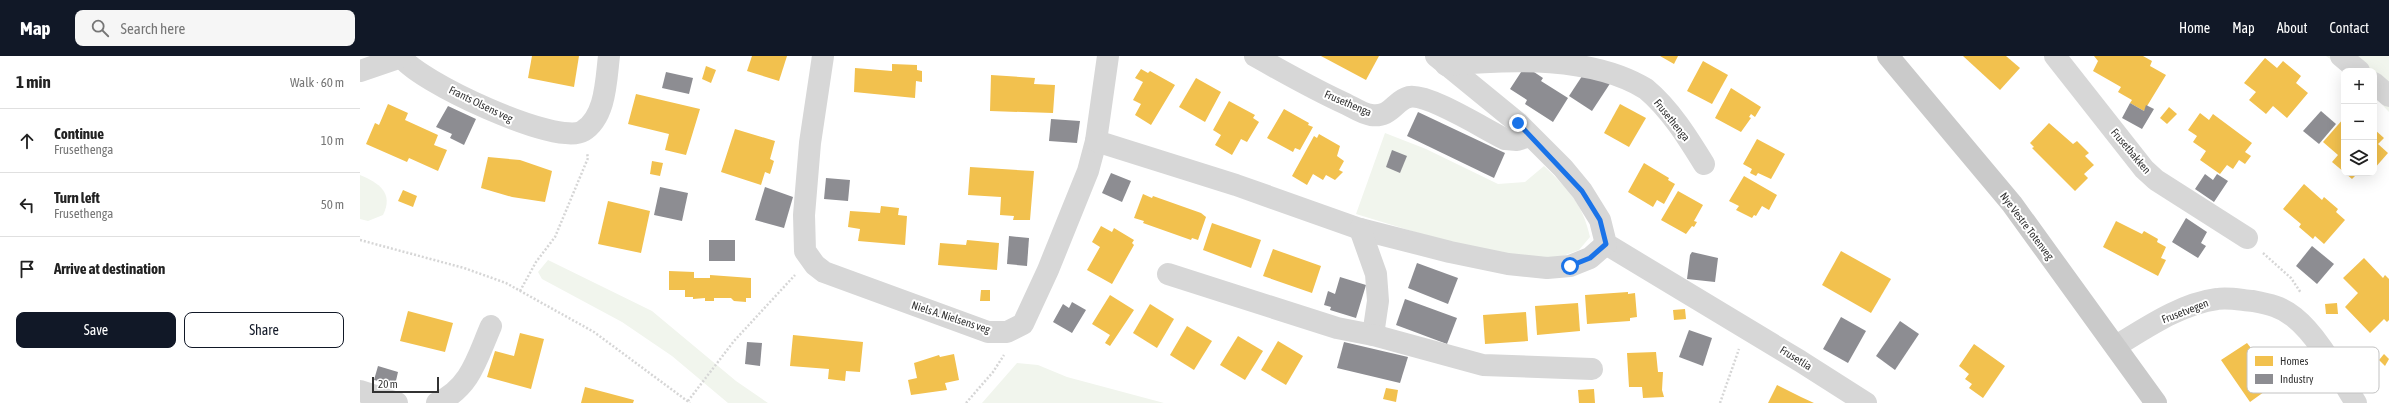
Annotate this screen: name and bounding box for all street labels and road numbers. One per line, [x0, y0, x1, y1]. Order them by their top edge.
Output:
street label: Frants Olsens veg [447, 83, 515, 125]
street label: Frusethenga [1323, 88, 1373, 118]
street label: Frusethenga [1652, 97, 1692, 143]
street label: Frusetbakken [2109, 126, 2153, 176]
street label: Nye Vestre Totenveg [1998, 190, 2056, 262]
street label: Frusetvegen [2160, 297, 2210, 325]
street label: Niels A. Nielsens veg [910, 299, 992, 335]
street label: Frusetlia [1778, 344, 1814, 372]

